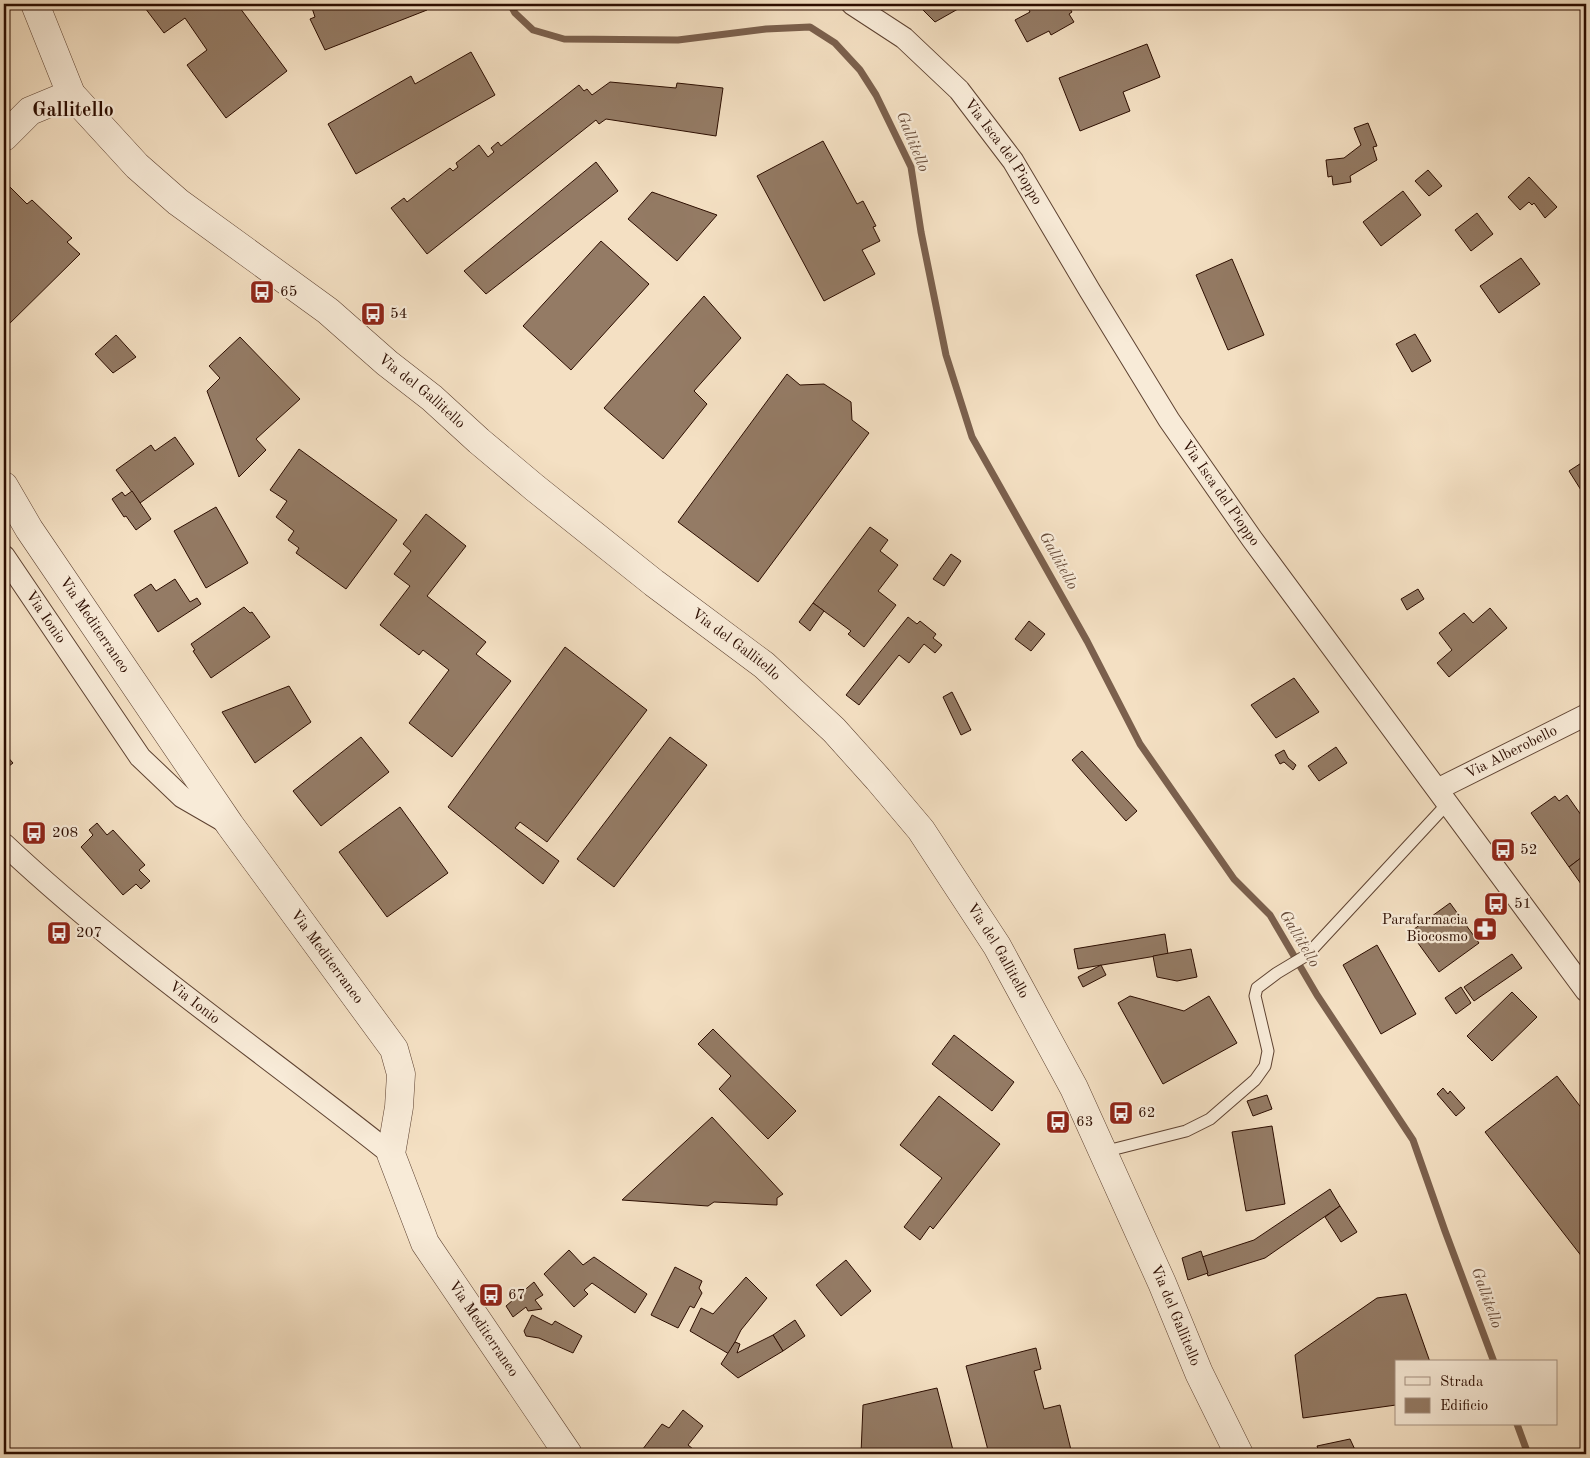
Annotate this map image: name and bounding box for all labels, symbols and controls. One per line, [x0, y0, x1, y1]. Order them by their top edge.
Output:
street label: Via Isca del Pioppo [961, 96, 1045, 207]
district label: Gallitello [32, 101, 114, 121]
water label: Gallitello [893, 110, 931, 174]
bus stop icon: 65 [249, 279, 275, 305]
place label: 65 [280, 285, 297, 300]
bus stop icon: 54 [360, 301, 386, 327]
place label: 54 [390, 307, 407, 322]
street label: Via del Gallitello [375, 351, 468, 432]
street label: Via Isca del Pioppo [1178, 438, 1262, 549]
water label: Gallitello [1036, 529, 1080, 593]
street label: Via Mediterraneo [57, 574, 132, 676]
street label: Via Ionio [23, 588, 68, 646]
street label: Via del Gallitello [689, 606, 783, 684]
street label: Via Alberobello [1463, 723, 1560, 782]
bus stop icon: 208 [21, 820, 47, 846]
place label: 208 [52, 826, 78, 841]
bus stop icon: 52 [1490, 837, 1516, 863]
place label: 52 [1520, 843, 1537, 858]
bus stop icon: 51 [1483, 891, 1509, 917]
place label: 51 [1514, 897, 1531, 912]
street label: Via del Gallitello [964, 901, 1032, 1001]
street label: Via Mediterraneo [287, 907, 366, 1007]
water label: Gallitello [1276, 908, 1322, 970]
place label: Parafarmacia Biocosmo [1382, 913, 1469, 945]
pharmacy icon: Parafarmacia Biocosmo [1472, 916, 1498, 942]
bus stop icon: 207 [46, 920, 72, 946]
place label: 207 [76, 926, 102, 941]
street label: Via Ionio [166, 979, 223, 1027]
bus stop icon: 62 [1108, 1100, 1134, 1126]
place label: 62 [1138, 1106, 1155, 1121]
bus stop icon: 63 [1045, 1109, 1071, 1135]
place label: 63 [1076, 1115, 1093, 1130]
street label: Via del Gallitello [1147, 1263, 1203, 1368]
water label: Gallitello [1468, 1265, 1504, 1331]
street label: Via Mediterraneo [446, 1278, 521, 1380]
bus stop icon: 67 [478, 1282, 504, 1308]
place label: 67 [508, 1288, 525, 1303]
legend [1395, 1360, 1558, 1426]
text: Strada [1440, 1375, 1484, 1390]
text: Edificio [1440, 1399, 1488, 1414]

